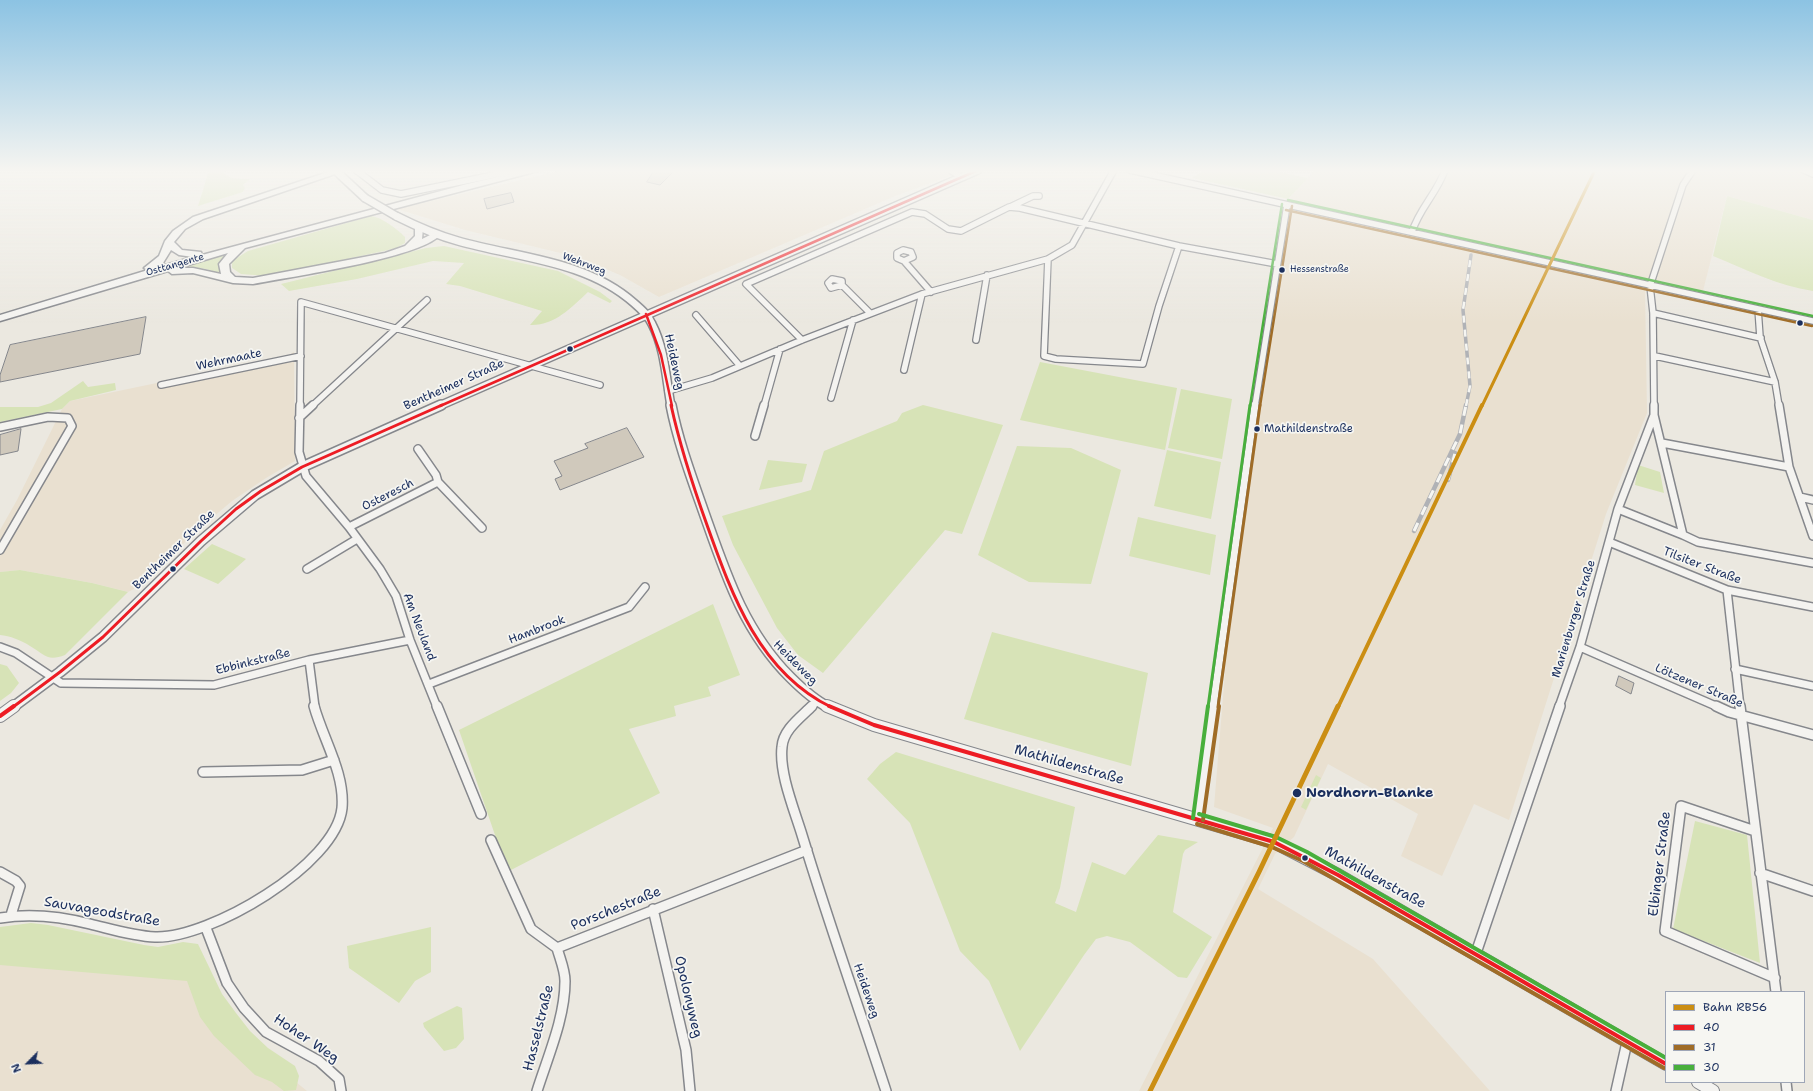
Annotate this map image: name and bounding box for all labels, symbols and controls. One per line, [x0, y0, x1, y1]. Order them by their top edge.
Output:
street label: Wehrweg [561, 250, 607, 278]
street label: Osttangente [145, 251, 205, 279]
marker: Hessenstraße [1277, 265, 1287, 275]
place label: Hessenstraße [1290, 265, 1349, 275]
unlabelled marker [1795, 318, 1805, 328]
street label: Heideweg [661, 333, 687, 391]
unlabelled marker [565, 344, 575, 354]
street label: Wehrmaate [195, 346, 263, 374]
street label: Bentheimer Straße [402, 356, 506, 414]
place label: Mathildenstraße [1264, 422, 1353, 436]
marker: Mathildenstraße [1252, 424, 1262, 434]
street label: Osteresch [360, 476, 416, 514]
street label: Bentheimer Straße [130, 507, 218, 593]
street label: Tilsiter Straße [1661, 544, 1743, 588]
street label: Marienburger Straße [1549, 558, 1599, 680]
unlabelled marker [168, 564, 178, 574]
street label: Am Neuland [399, 591, 439, 663]
street label: Hambrook [507, 613, 567, 647]
street label: Heideweg [770, 638, 820, 688]
street label: Ebbinkstraße [214, 646, 292, 678]
street label: Lötzener Straße [1653, 661, 1745, 711]
street label: Mathildenstraße [1012, 741, 1126, 789]
place label: Nordhorn-Blanke [1306, 785, 1434, 801]
marker: Nordhorn-Blanke [1291, 787, 1303, 799]
street label: Elbinger Straße [1645, 810, 1675, 918]
street label: Mathildenstraße [1321, 843, 1429, 913]
unlabelled marker [1300, 853, 1310, 863]
street label: Porschestraße [568, 883, 664, 935]
street label: Sauvageodstraße [43, 894, 161, 930]
street label: Opolonyweg [670, 954, 706, 1040]
street label: Heideweg [850, 962, 882, 1020]
street label: Hasselstraße [520, 983, 558, 1073]
legend [1665, 991, 1805, 1083]
text: Bahn RB56 [1703, 999, 1767, 1015]
street label: Hoher Weg [270, 1011, 342, 1067]
text: 40 [1703, 1019, 1720, 1035]
text: 31 [1703, 1039, 1716, 1055]
north arrow [8, 1043, 48, 1083]
text: 30 [1703, 1059, 1720, 1075]
text: N [8, 1061, 25, 1075]

